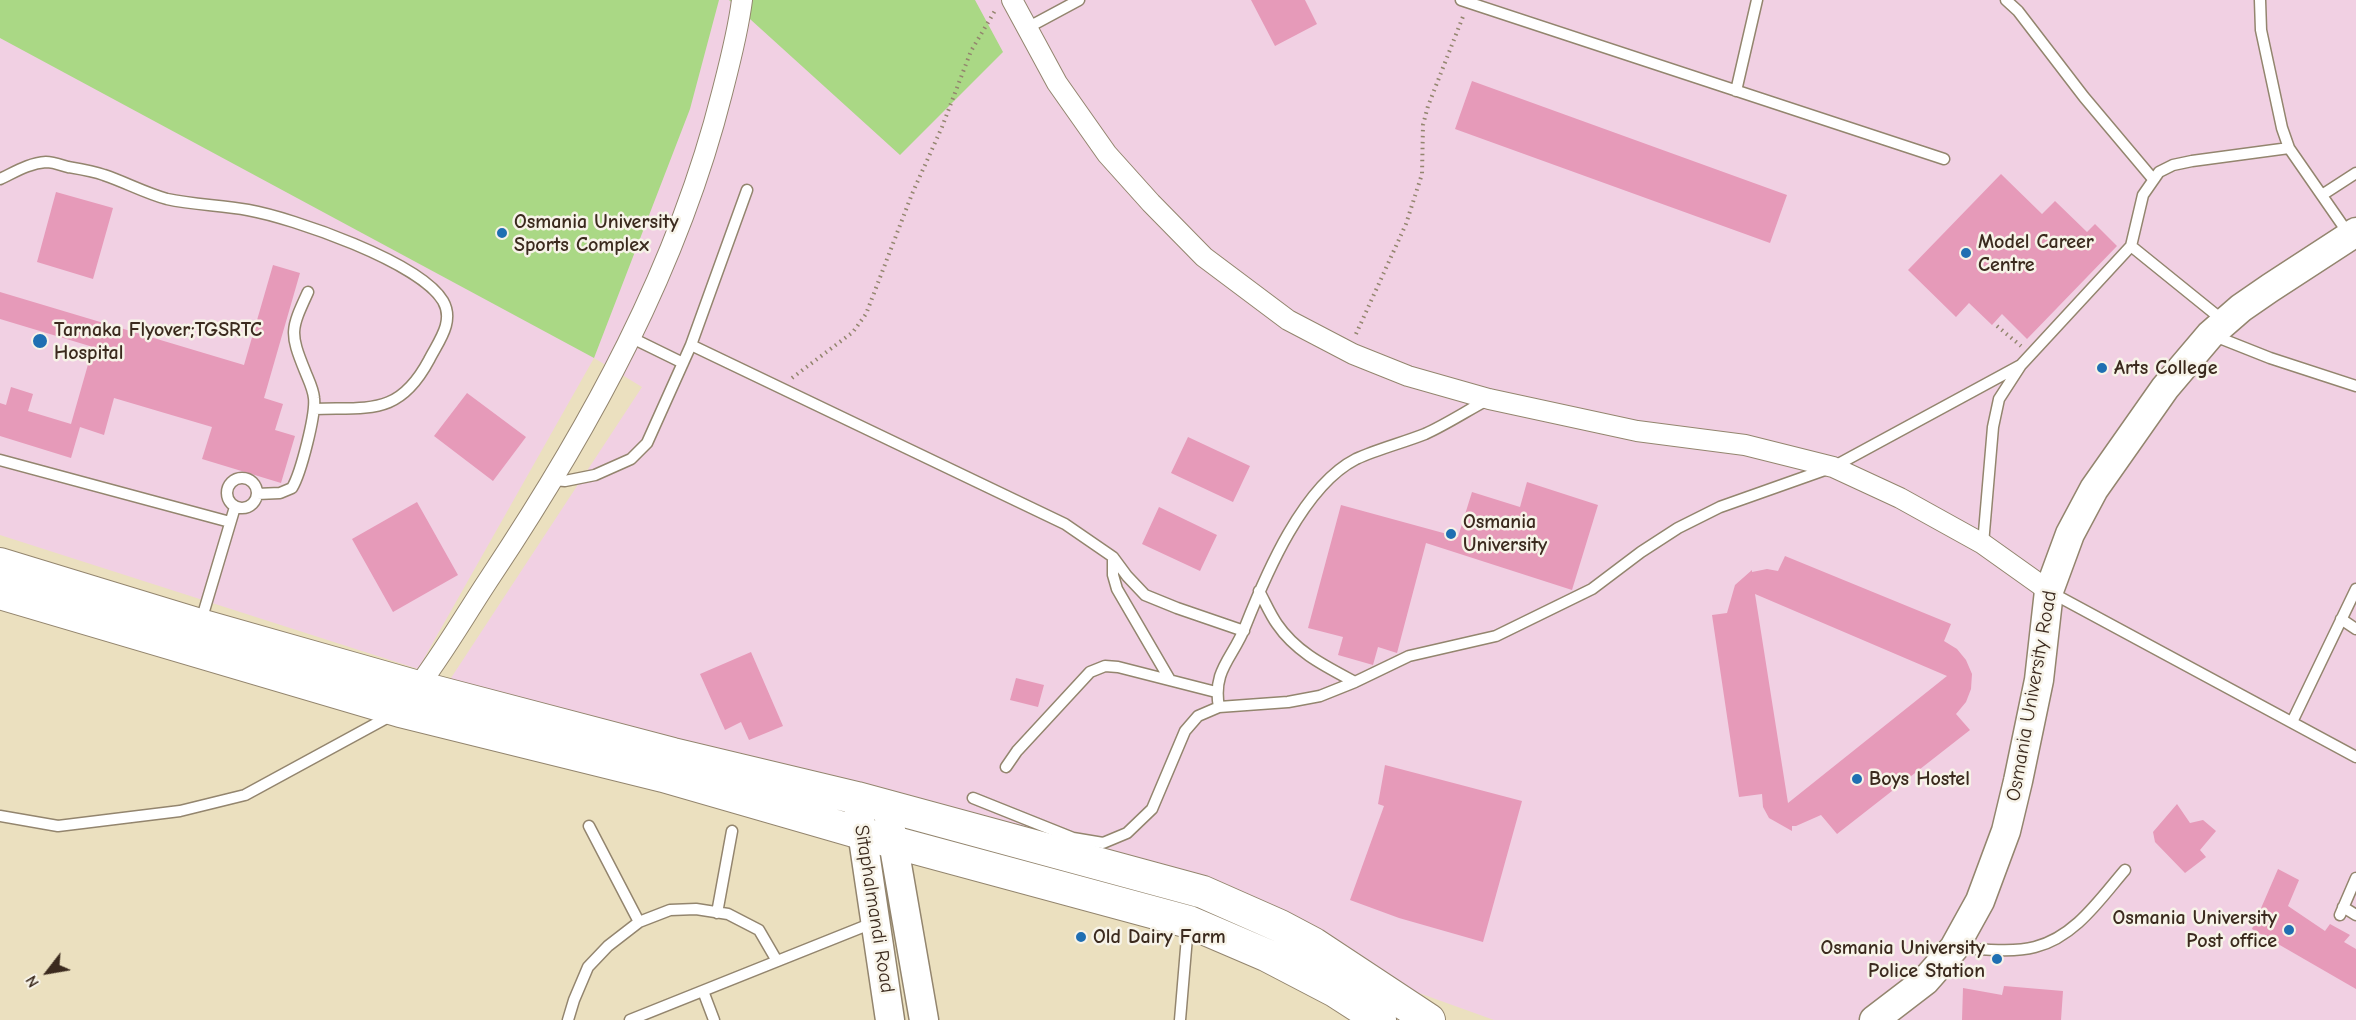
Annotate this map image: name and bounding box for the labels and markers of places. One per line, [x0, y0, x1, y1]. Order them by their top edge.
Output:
place label: Osmania University Sports Complex [514, 210, 679, 257]
marker: Osmania University Sports Complex [495, 226, 509, 240]
place label: Model Career Centre [1978, 230, 2094, 277]
marker: Model Career Centre [1959, 246, 1973, 260]
place label: Tarnaka Flyover;TGSRTC Hospital [54, 318, 262, 365]
marker: Tarnaka Flyover;TGSRTC Hospital [31, 332, 49, 350]
place label: Arts College [2114, 356, 2218, 380]
marker: Arts College [2095, 361, 2109, 375]
place label: Osmania University [1463, 510, 1547, 557]
marker: Osmania University [1444, 527, 1458, 541]
place label: Boys Hostel [1869, 767, 1970, 791]
marker: Boys Hostel [1850, 772, 1864, 786]
place label: Osmania University Post office [2112, 906, 2277, 953]
marker: Osmania University Post office [2282, 923, 2296, 937]
place label: Old Dairy Farm [1093, 925, 1226, 949]
marker: Old Dairy Farm [1074, 930, 1088, 944]
place label: Osmania University Police Station [1820, 936, 1985, 983]
marker: Osmania University Police Station [1990, 952, 2004, 966]

